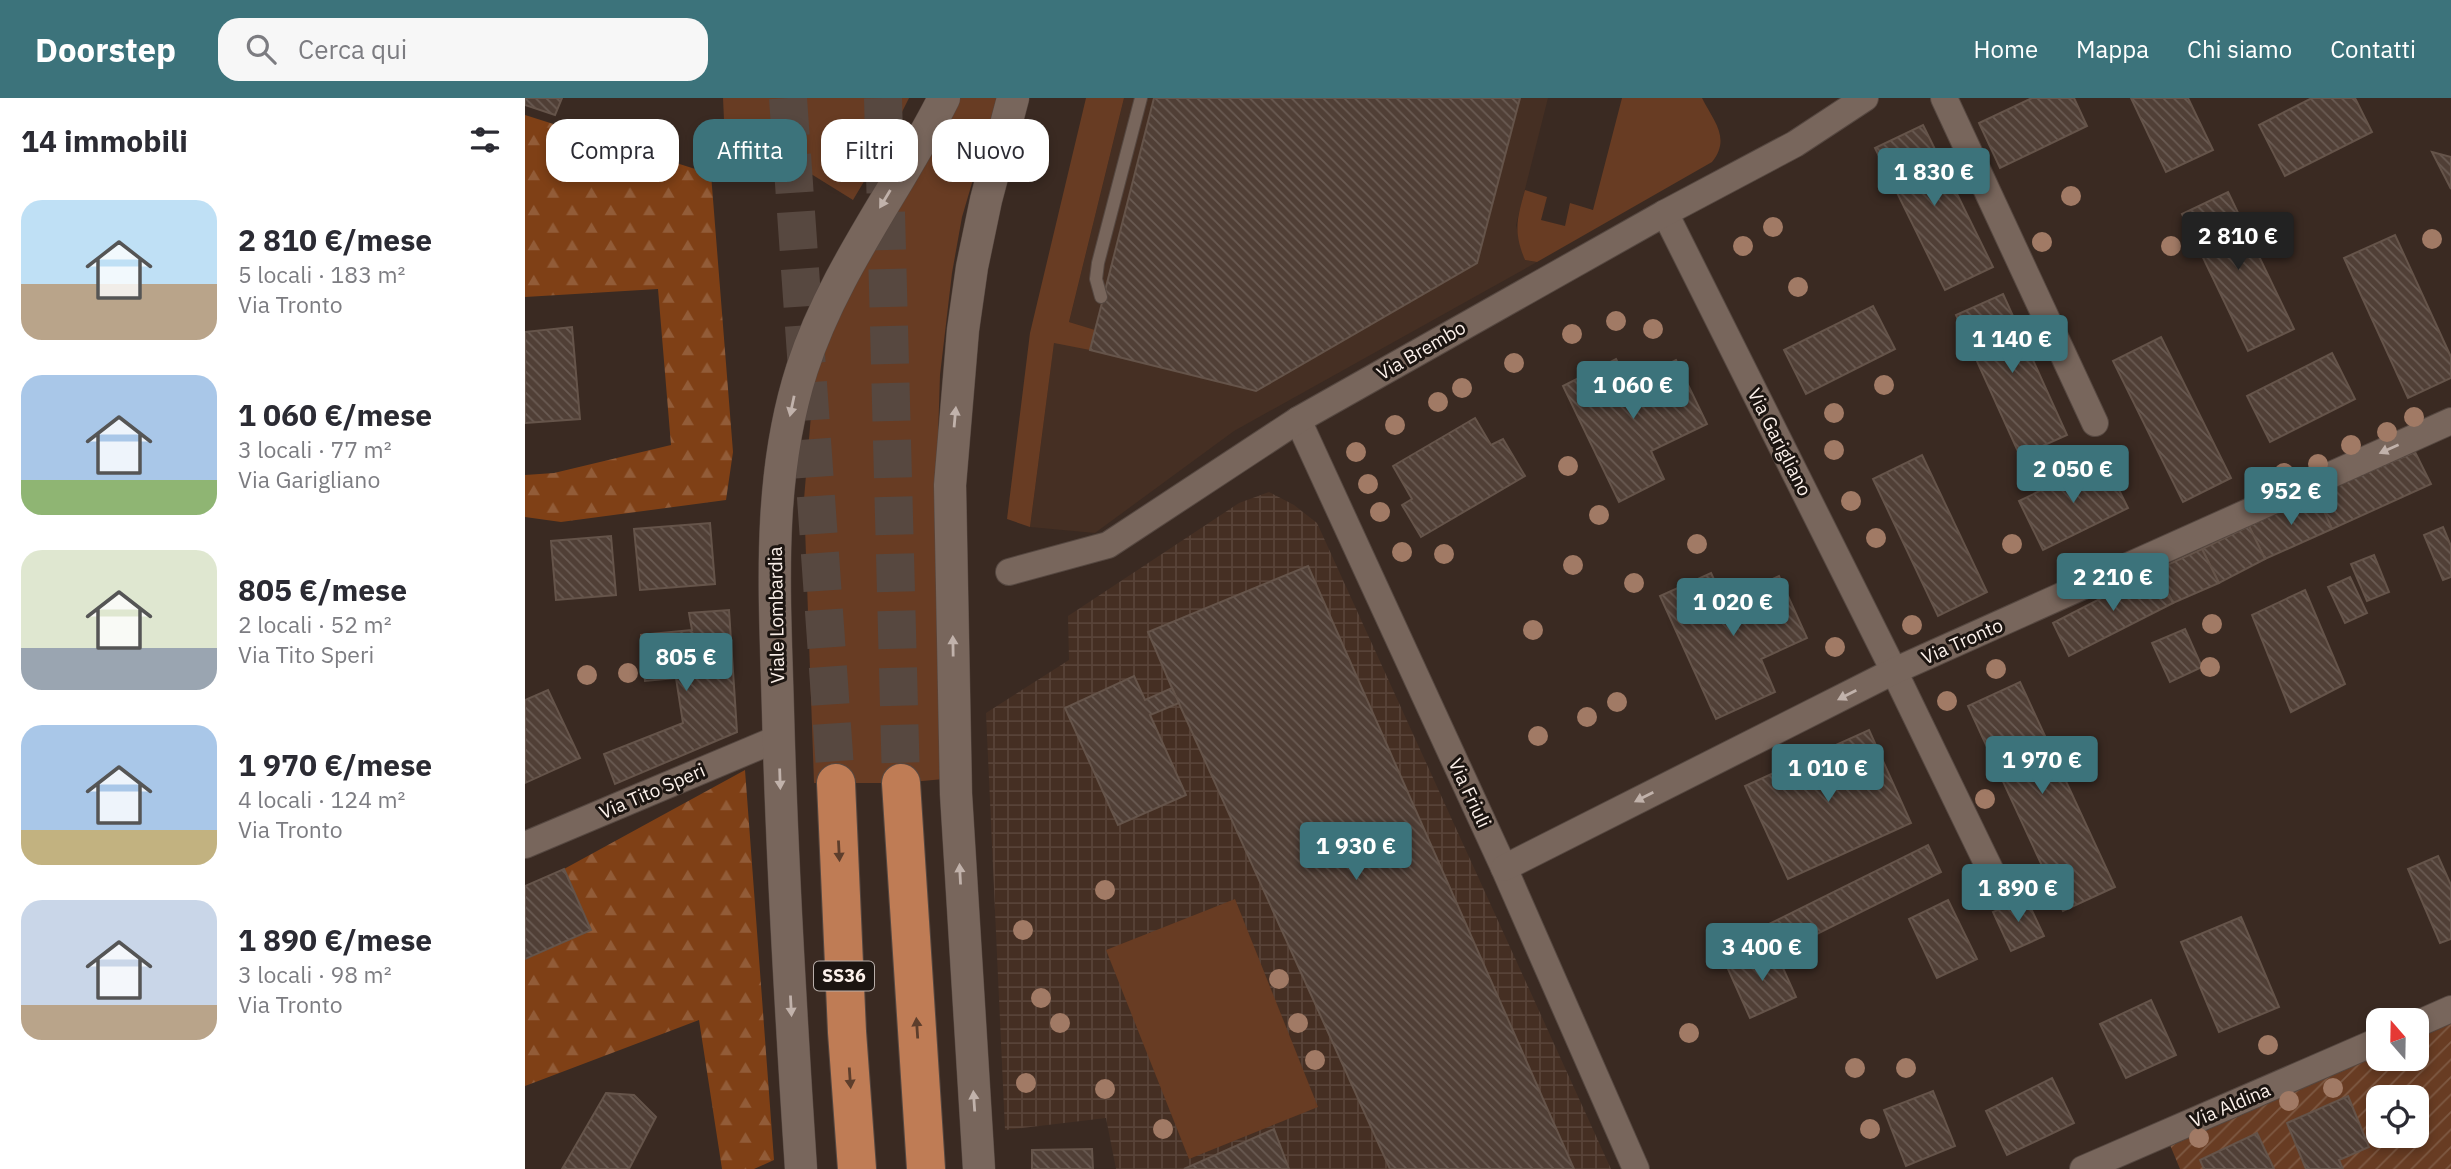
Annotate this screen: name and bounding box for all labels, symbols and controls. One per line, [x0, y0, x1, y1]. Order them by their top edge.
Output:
search box [218, 18, 708, 81]
text: Doorstep [35, 28, 176, 71]
icon: search [242, 30, 280, 68]
text: Cerca qui [298, 32, 407, 66]
text: Home [1974, 33, 2038, 65]
text: Mappa [2076, 33, 2149, 65]
text: Chi siamo [2187, 33, 2292, 65]
text: Contatti [2330, 33, 2416, 65]
chip: Compra [546, 119, 679, 182]
chip: Affitta [693, 119, 807, 182]
chip: Filtri [821, 119, 918, 182]
chip: Nuovo [932, 119, 1049, 182]
text: 14 immobili [21, 121, 188, 160]
icon: filters [466, 121, 504, 159]
pin: 1 830 € [1869, 148, 1999, 208]
text: 1 830 € [1894, 156, 1974, 186]
one-way arrow [879, 190, 891, 209]
pin: 2 810 € [2173, 212, 2303, 272]
text: 2 810 €/mese [238, 220, 432, 259]
text: 2 810 € [2198, 220, 2278, 250]
icon: home [77, 228, 161, 312]
text: 5 locali · 183 m² [238, 259, 405, 289]
text: Via Tronto [238, 289, 343, 319]
street label: Via Brembo [1372, 315, 1470, 385]
pin: 1 140 € [1947, 316, 2077, 375]
text: 1 140 € [1972, 323, 2052, 353]
pin: 1 060 € [1568, 362, 1698, 421]
text: 1 060 € [1593, 369, 1673, 399]
street label: Via Garigliano [1743, 384, 1817, 500]
text: 1 060 €/mese [238, 395, 432, 434]
one-way arrow [787, 395, 798, 417]
icon: home [77, 403, 161, 487]
one-way arrow [950, 406, 961, 428]
text: 3 locali · 77 m² [238, 434, 392, 464]
one-way arrow [2379, 443, 2399, 455]
pin: 2 050 € [2008, 446, 2138, 505]
text: 2 050 € [2033, 453, 2113, 483]
text: Via Garigliano [238, 464, 380, 494]
pin: 952 € [2242, 468, 2340, 527]
text: 952 € [2260, 475, 2322, 505]
street label: Viale Lombardia [763, 546, 789, 684]
pin: 2 210 € [2048, 554, 2178, 613]
text: 2 210 € [2073, 561, 2153, 591]
text: 805 €/mese [238, 570, 407, 609]
icon: home [77, 578, 161, 662]
pin: 1 020 € [1668, 578, 1798, 638]
text: 1 020 € [1693, 586, 1773, 616]
text: 2 locali · 52 m² [238, 609, 392, 639]
street label: Via Tronto [1918, 612, 2006, 670]
pin: 805 € [637, 634, 735, 693]
one-way arrow [947, 635, 959, 657]
text: Via Tito Speri [238, 639, 374, 669]
text: 805 € [655, 641, 717, 671]
one-way arrow [1837, 689, 1857, 700]
pin: 1 970 € [1977, 736, 2107, 796]
pin: 1 010 € [1763, 744, 1893, 804]
text: 1 970 € [2002, 744, 2082, 774]
text: 1 970 €/mese [238, 745, 432, 784]
text: 1 010 € [1788, 752, 1868, 782]
icon: home [77, 753, 161, 837]
street label: Via Friuli [1444, 755, 1496, 831]
street label: Via Tito Speri [596, 758, 708, 824]
one-way arrow [774, 768, 786, 790]
text: 4 locali · 124 m² [238, 784, 405, 814]
one-way arrow [1634, 792, 1654, 803]
text: Via Tronto [238, 814, 343, 844]
pin: 1 930 € [1291, 822, 1421, 882]
text: 1 930 € [1316, 830, 1396, 860]
one-way arrow [833, 840, 844, 862]
one-way arrow [955, 863, 966, 885]
pin: 1 890 € [1953, 864, 2083, 924]
text: 1 890 € [1978, 872, 2058, 902]
text: 1 890 €/mese [238, 920, 432, 959]
pin: 3 400 € [1697, 924, 1827, 983]
icon: home [77, 928, 161, 1012]
text: 3 400 € [1722, 931, 1802, 961]
text: 3 locali · 98 m² [238, 959, 392, 989]
road number: SS36 [814, 962, 874, 990]
text: Via Tronto [238, 989, 343, 1019]
one-way arrow [785, 995, 796, 1017]
north arrow [2366, 1008, 2429, 1071]
map controls [2366, 1008, 2429, 1148]
one-way arrow [911, 1016, 922, 1038]
one-way arrow [845, 1067, 856, 1089]
street label: Via Aldina [2186, 1077, 2274, 1133]
button: locate [2366, 1085, 2429, 1148]
one-way arrow [968, 1090, 979, 1112]

